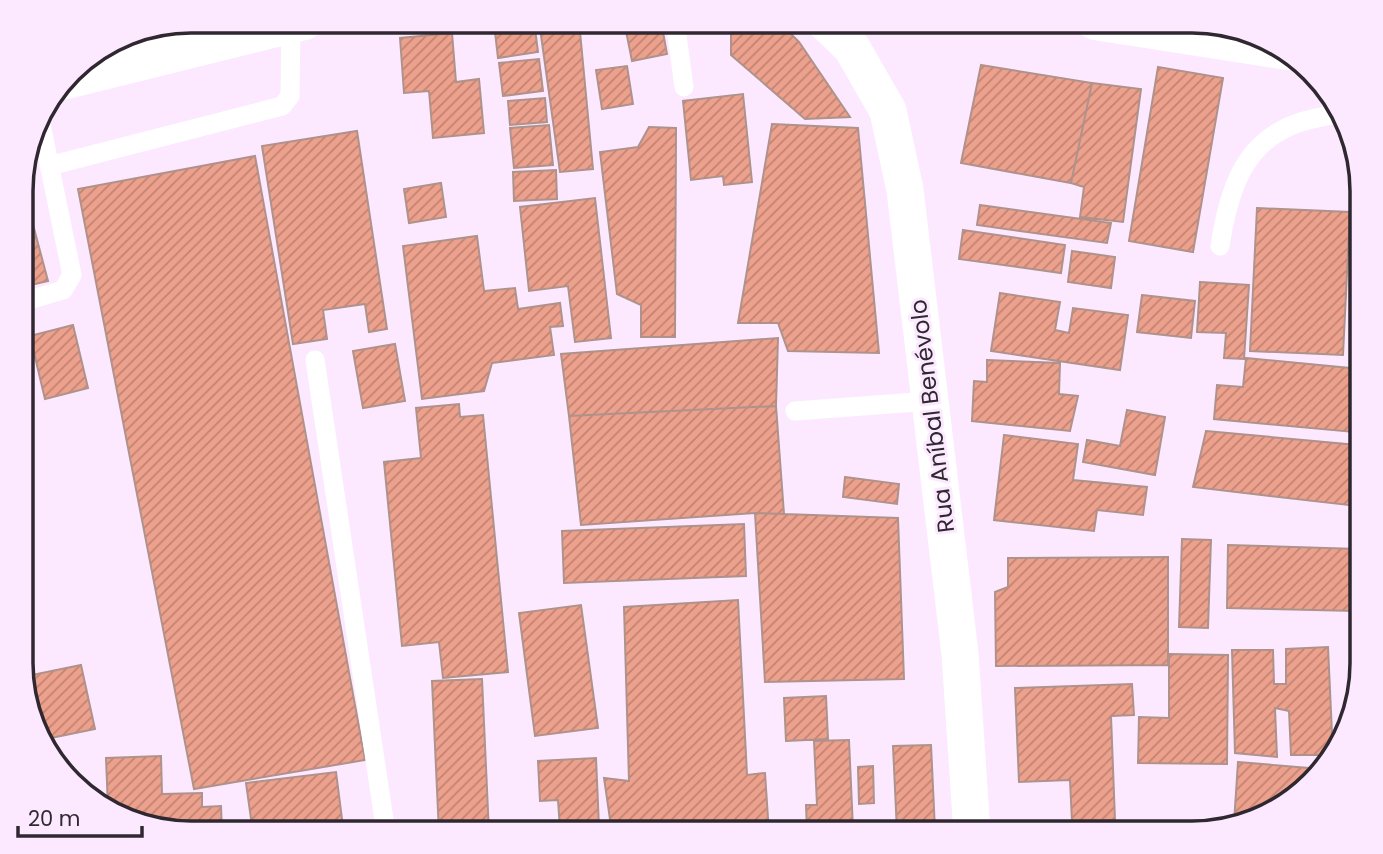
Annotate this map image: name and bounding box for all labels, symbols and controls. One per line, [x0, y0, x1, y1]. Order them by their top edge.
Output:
street label: Rua Aníbal Benévolo [902, 298, 962, 534]
scale bar [18, 794, 142, 838]
text: 20 m [28, 804, 81, 833]

